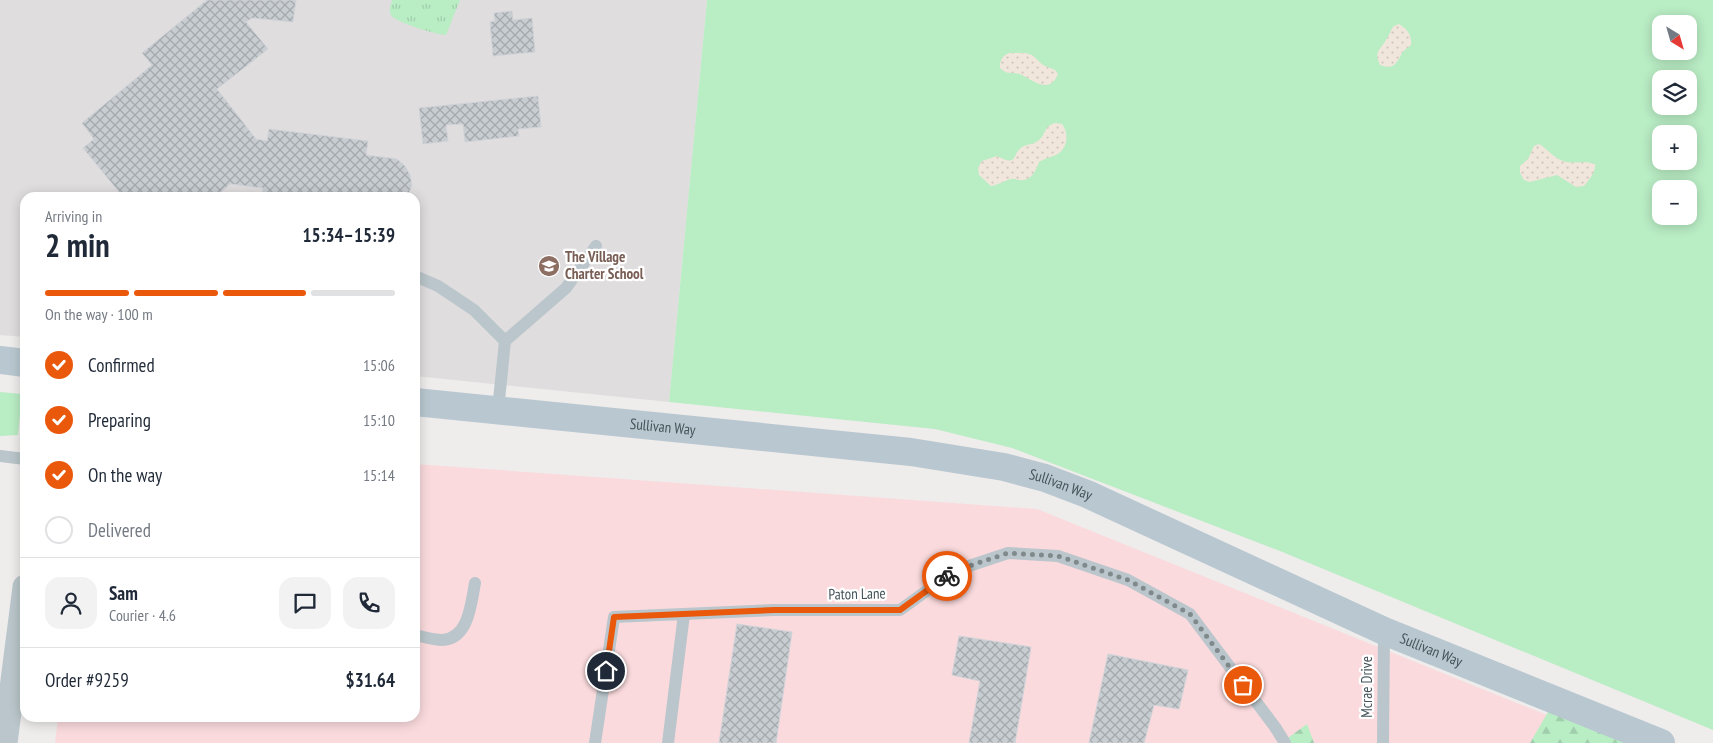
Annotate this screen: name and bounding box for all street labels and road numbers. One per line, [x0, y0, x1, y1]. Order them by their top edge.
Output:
street label: Sullivan Way [629, 414, 697, 439]
street label: Sullivan Way [1027, 464, 1096, 504]
street label: Paton Lane [828, 584, 886, 603]
street label: Sullivan Way [1397, 628, 1466, 671]
street label: Mcrae Drive [1357, 656, 1376, 718]

